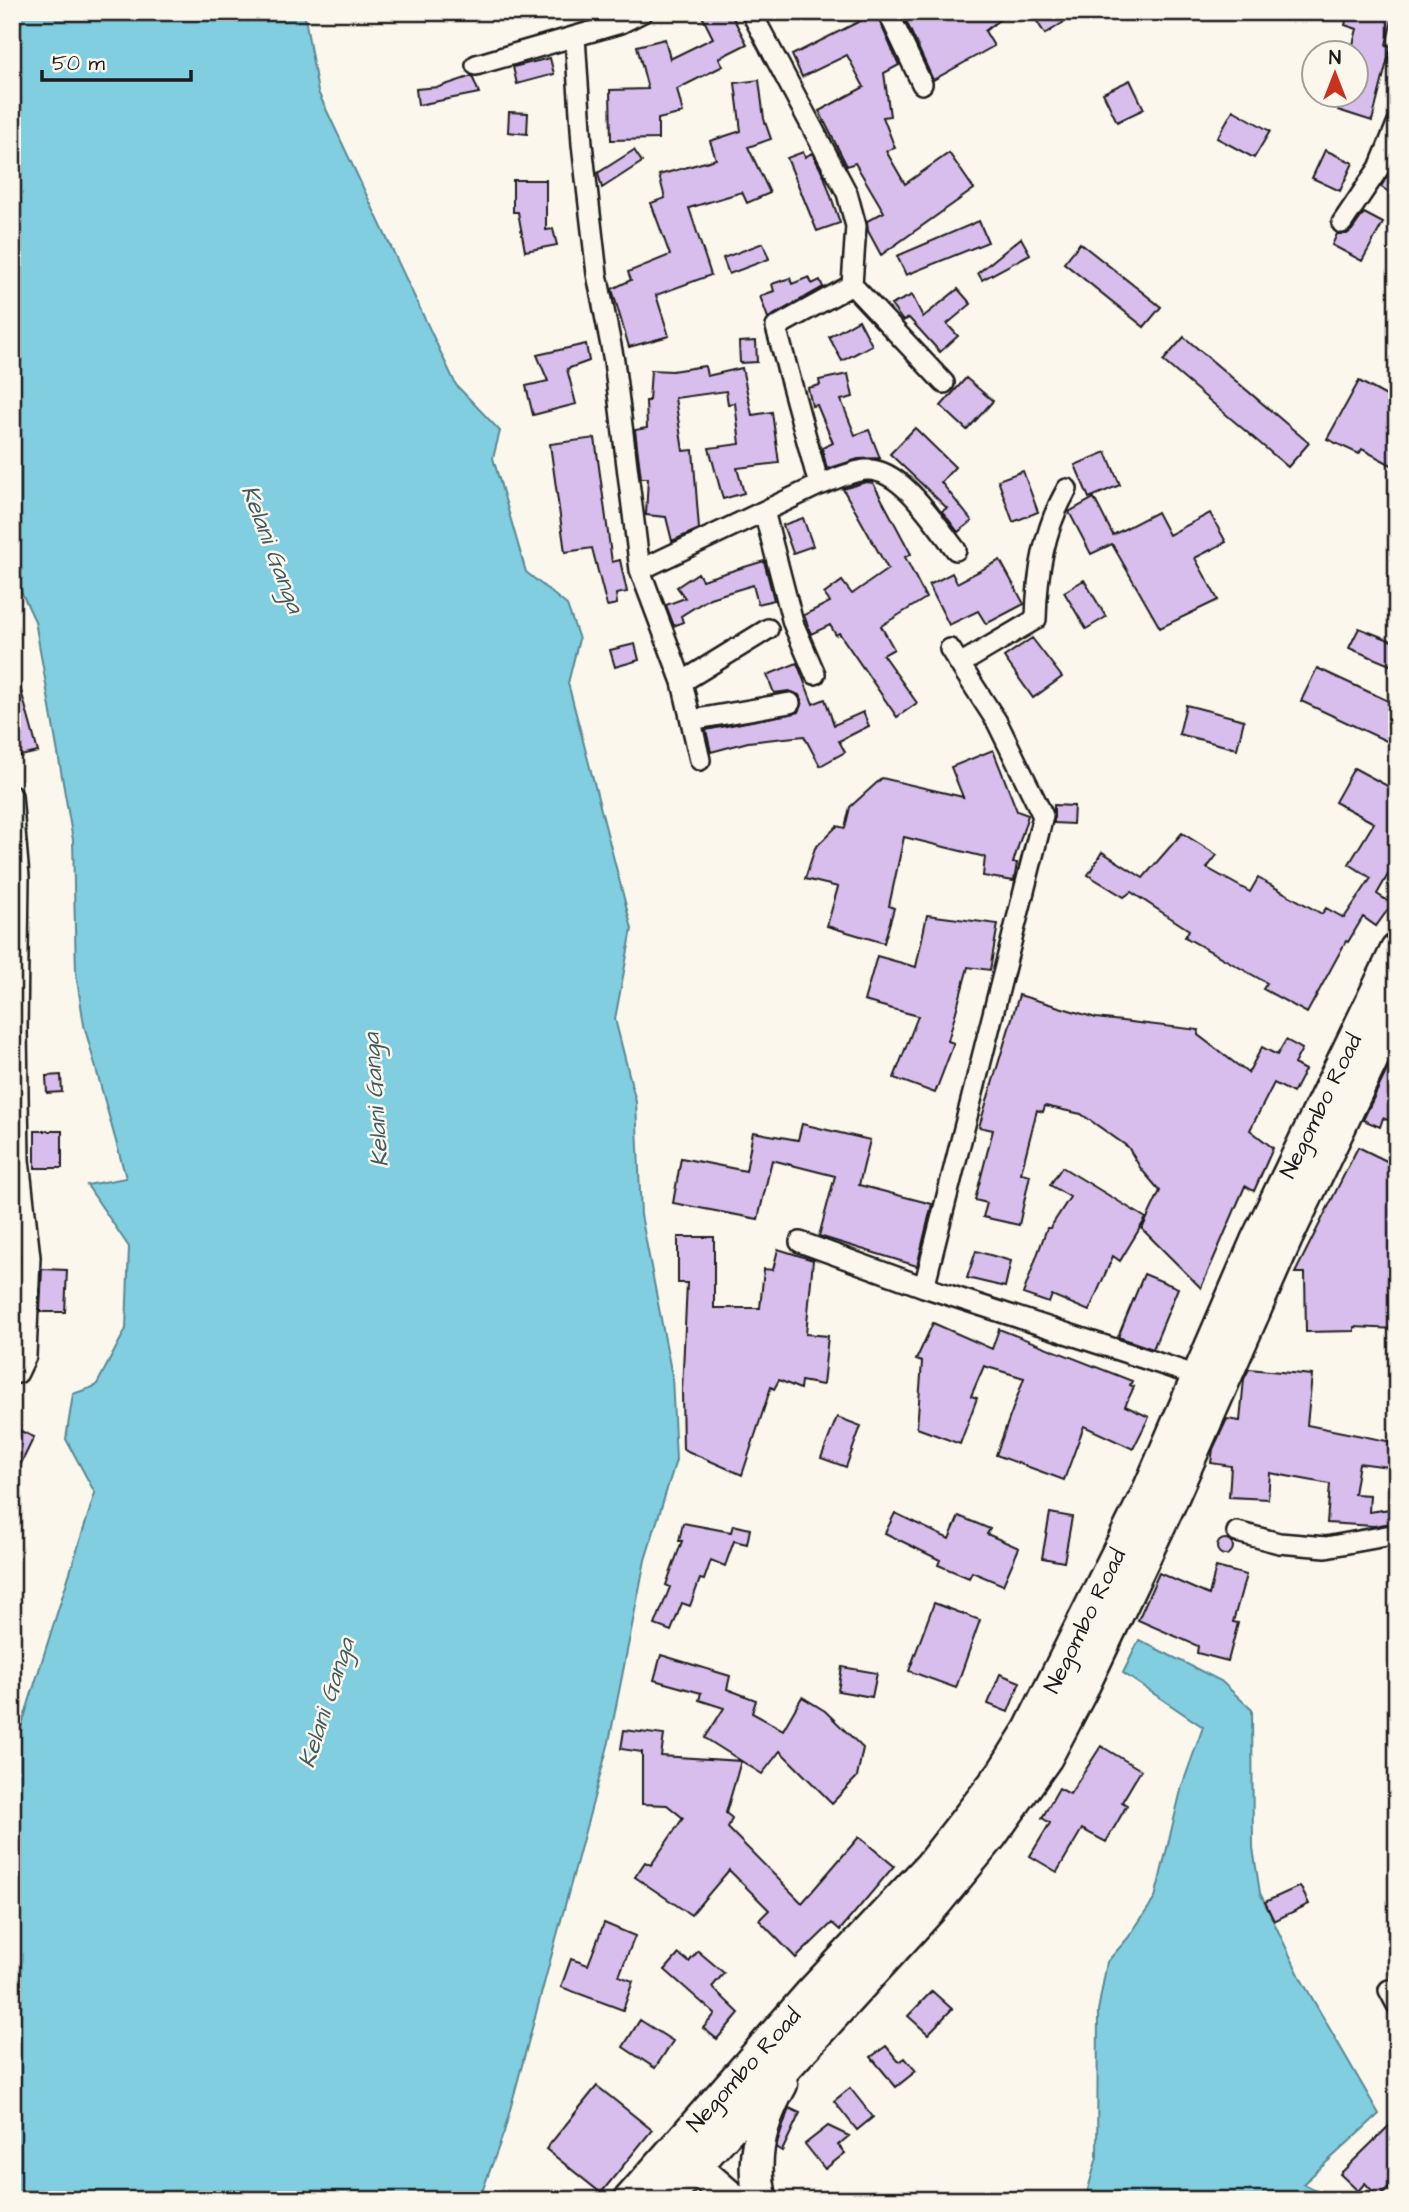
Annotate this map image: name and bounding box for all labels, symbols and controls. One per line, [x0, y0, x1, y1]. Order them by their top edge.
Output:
scale bar [42, 38, 191, 82]
north arrow [1300, 38, 1370, 108]
text: N [1329, 45, 1341, 72]
text: 50 m [52, 49, 106, 78]
water label: Kelani Ganga [231, 480, 313, 620]
street label: Negombo Road [1272, 1028, 1371, 1184]
water label: Kelani Ganga [354, 1030, 399, 1168]
street label: Negombo Road [1036, 1543, 1135, 1699]
water label: Kelani Ganga [290, 1632, 365, 1772]
street label: Negombo Road [679, 2001, 809, 2140]

